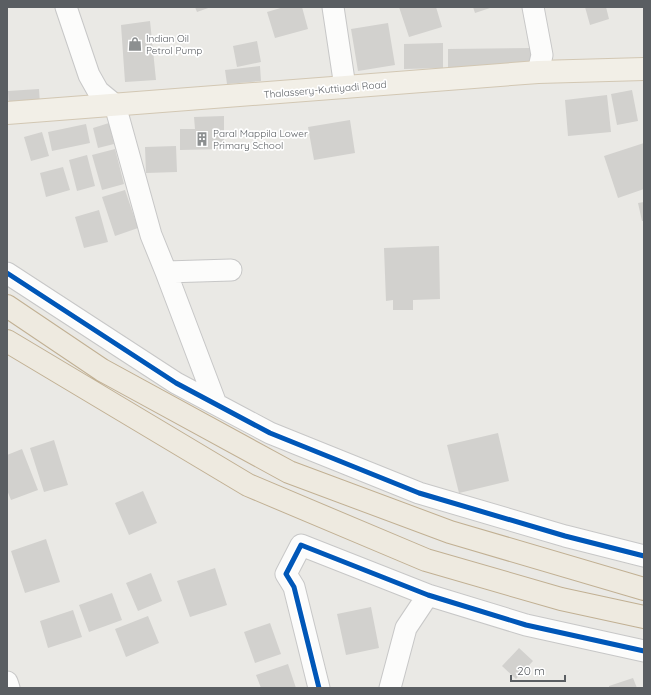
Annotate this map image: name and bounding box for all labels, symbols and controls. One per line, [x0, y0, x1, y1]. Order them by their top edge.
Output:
place label: Indian Oil Petrol Pump [146, 32, 202, 57]
shop icon: Indian Oil Petrol Pump [127, 36, 143, 52]
street label: Thalassery-Kuttiyadi Road [263, 78, 387, 101]
place label: Paral Mappila Lower Primary School [213, 127, 308, 152]
building icon: Paral Mappila Lower Primary School [194, 131, 210, 147]
scale bar [511, 657, 565, 683]
text: 20 m [517, 663, 545, 678]

